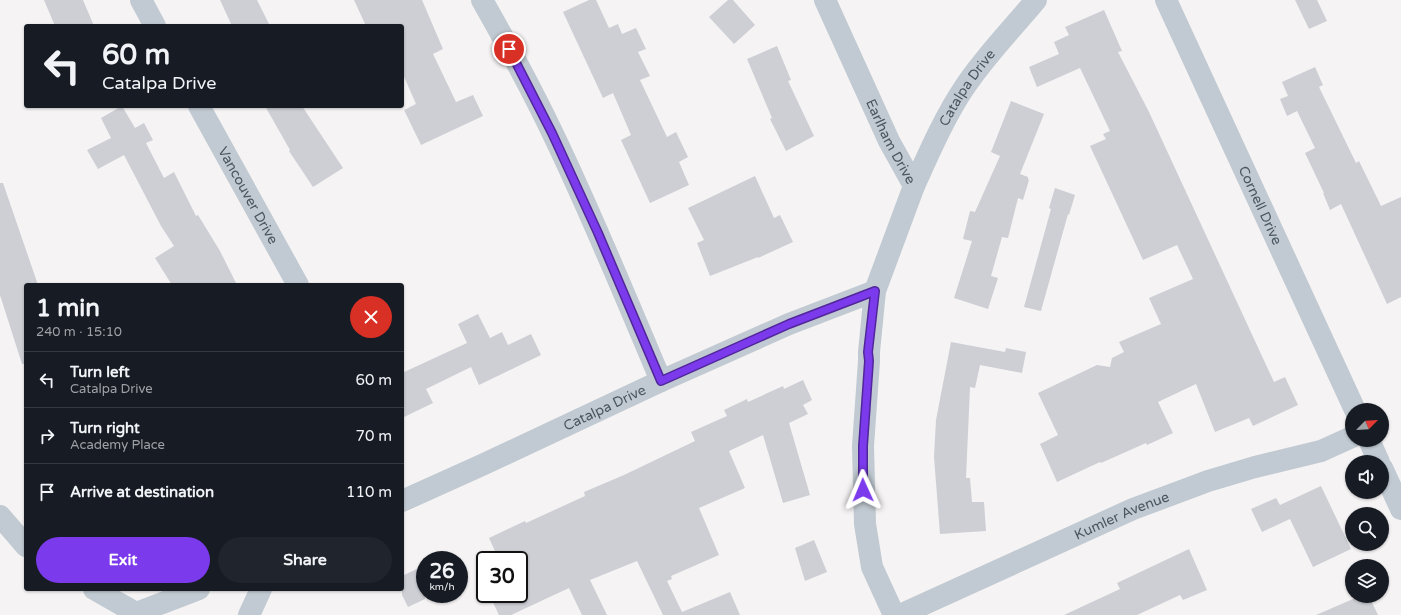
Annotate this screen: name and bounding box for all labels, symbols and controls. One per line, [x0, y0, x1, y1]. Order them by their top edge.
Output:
pin [492, 32, 526, 66]
text: 60 m [102, 38, 170, 72]
icon: arrive [498, 38, 520, 60]
icon: left [36, 40, 88, 92]
street label: Catalpa Drive [935, 46, 999, 129]
text: Catalpa Drive [102, 72, 216, 94]
street label: Earlham Drive [863, 96, 920, 187]
street label: Vancouver Drive [215, 144, 282, 247]
street label: Cornell Drive [1235, 163, 1286, 247]
text: 1 min [36, 294, 100, 323]
button: close [350, 296, 392, 338]
text: 240 m · 15:10 [36, 324, 122, 340]
text: Turn left [70, 363, 130, 381]
icon: left [36, 369, 58, 391]
text: 60 m [355, 371, 392, 389]
text: Catalpa Drive [70, 381, 153, 397]
street label: Catalpa Drive [561, 381, 648, 434]
north arrow [1345, 403, 1389, 447]
map controls [1345, 403, 1389, 603]
text: Turn right [70, 419, 140, 437]
icon: right [36, 425, 58, 447]
text: 70 m [355, 427, 392, 445]
text: Academy Place [70, 437, 165, 453]
button: sound [1345, 455, 1389, 499]
position arrow [842, 469, 884, 511]
icon: arrive [36, 481, 58, 503]
text: Arrive at destination [70, 483, 214, 501]
text: 110 m [346, 483, 392, 501]
street label: Kumler Avenue [1072, 488, 1171, 543]
button: search [1345, 507, 1389, 551]
button: Exit [36, 537, 210, 583]
button: Share [218, 537, 392, 583]
speed limit sign: 30 [476, 551, 528, 603]
button: layers [1345, 559, 1389, 603]
text: 26 [429, 560, 455, 584]
text: km/h [429, 581, 455, 593]

